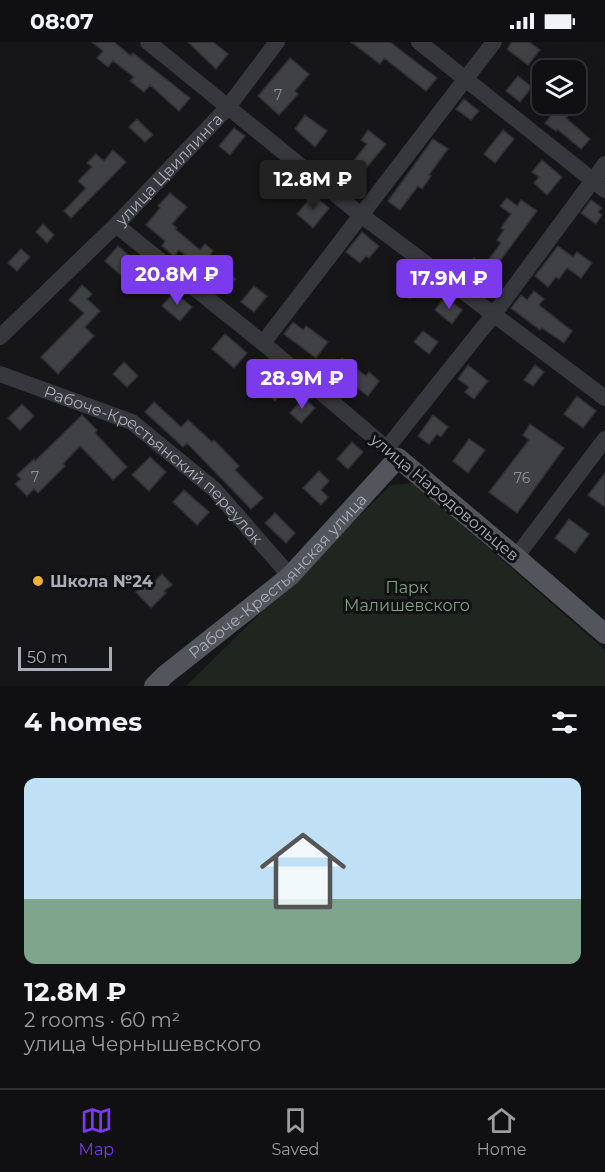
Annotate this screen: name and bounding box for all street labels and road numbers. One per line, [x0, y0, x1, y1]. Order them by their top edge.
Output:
street label: улица Цвиллинга [111, 110, 227, 230]
street label: Рабоче-Крестьянский переулок [42, 382, 267, 549]
street label: улица Народовольцев [366, 429, 523, 565]
street label: Рабоче-Крестьянская улица [185, 490, 371, 663]

